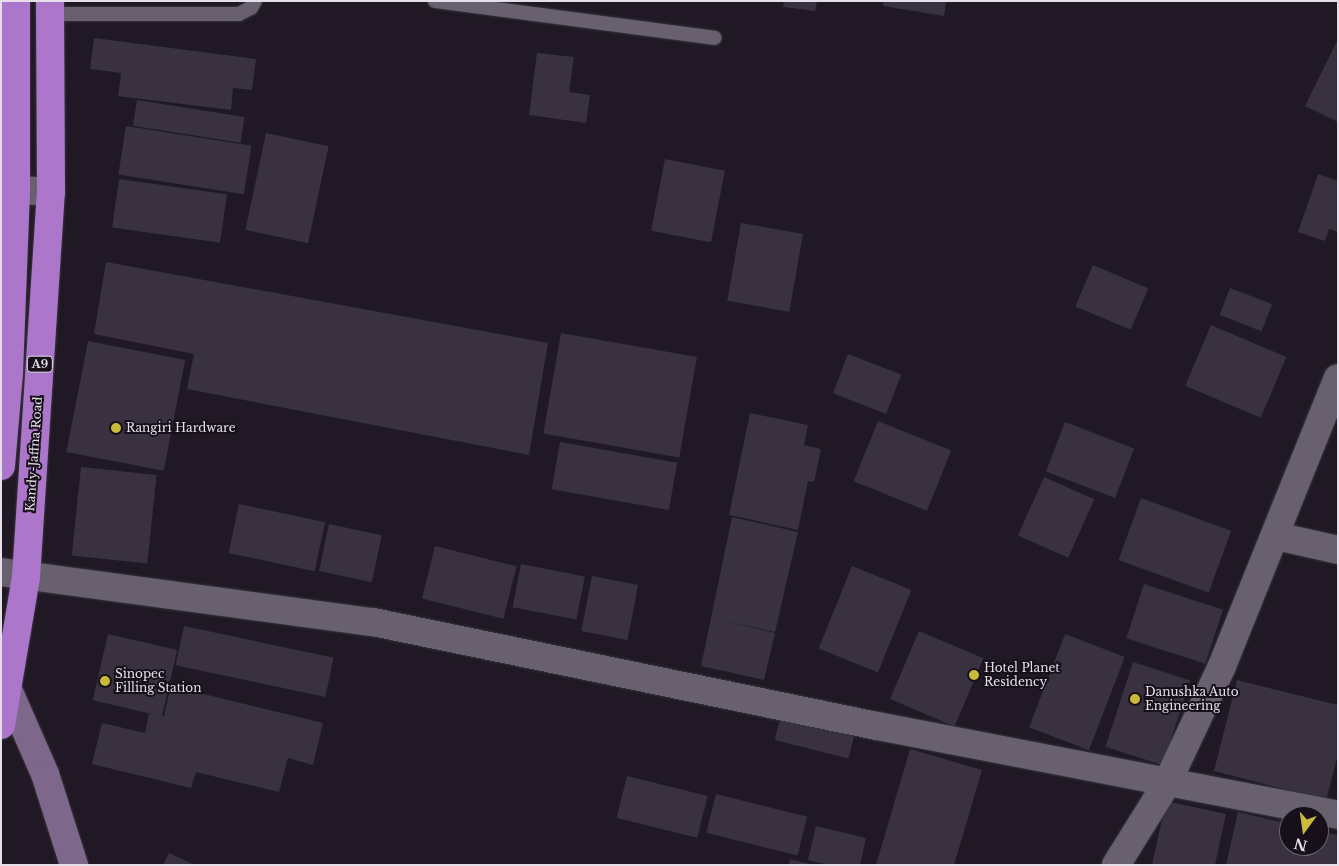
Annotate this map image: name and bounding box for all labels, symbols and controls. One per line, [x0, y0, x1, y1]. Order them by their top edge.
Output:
road number: A9 [26, 356, 54, 372]
street label: Kandy-Jaffna Road [23, 396, 45, 512]
place label: Rangiri Hardware [126, 421, 236, 435]
marker: Rangiri Hardware [110, 422, 122, 434]
place label: Hotel Planet Residency [984, 661, 1060, 689]
place label: Sinopec Filling Station [115, 667, 202, 695]
marker: Hotel Planet Residency [968, 669, 980, 681]
marker: Sinopec Filling Station [99, 675, 111, 687]
place label: Danushka Auto Engineering [1145, 685, 1239, 713]
marker: Danushka Auto Engineering [1129, 693, 1141, 705]
north arrow [1279, 806, 1329, 856]
text: N [1292, 834, 1309, 855]

